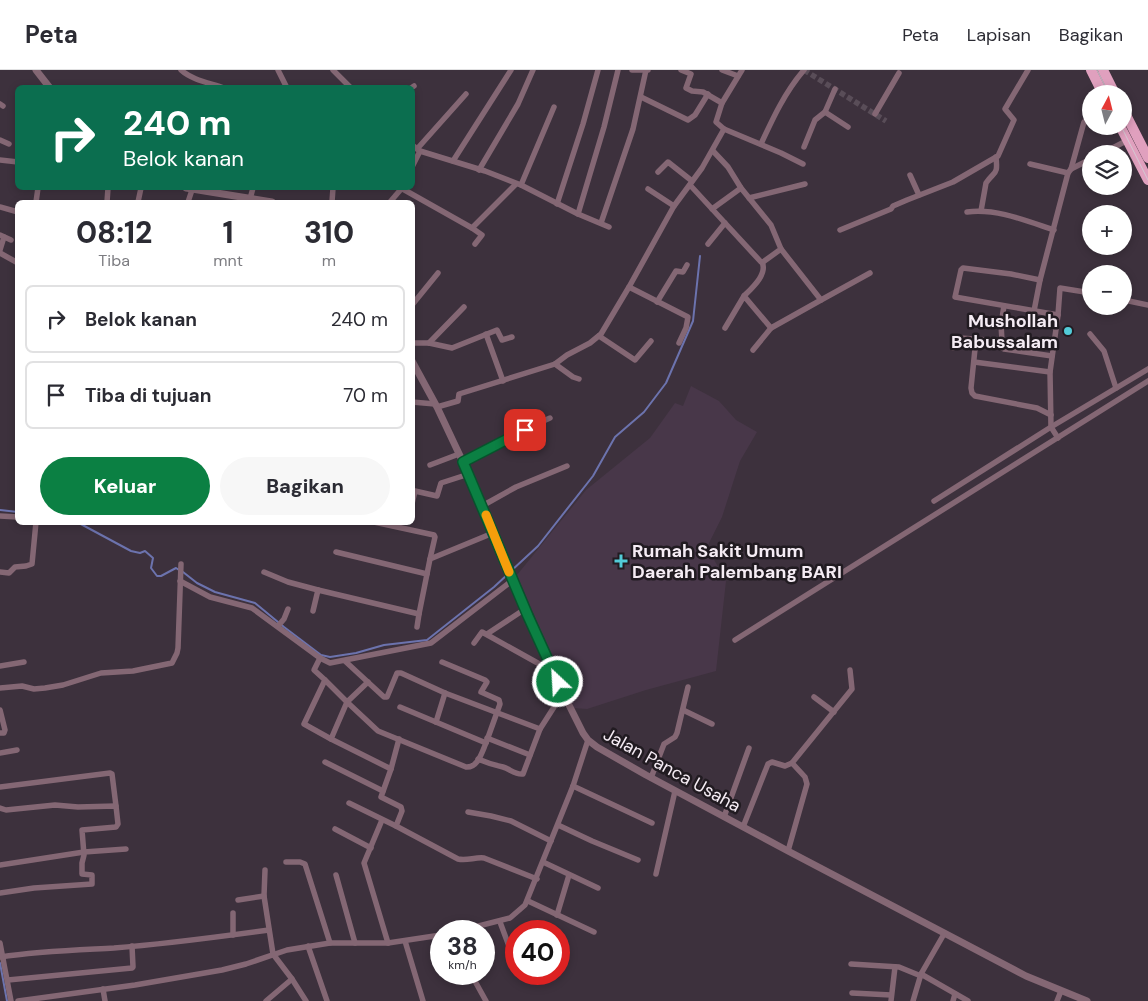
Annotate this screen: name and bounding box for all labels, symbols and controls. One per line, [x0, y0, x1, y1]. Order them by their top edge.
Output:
text: Peta [25, 19, 78, 50]
text: Peta [902, 23, 939, 47]
text: Lapisan [967, 23, 1031, 47]
text: Bagikan [1059, 23, 1123, 47]
north arrow [1082, 85, 1132, 135]
map controls [1082, 85, 1132, 315]
text: 240 m [123, 100, 232, 146]
icon: right [40, 105, 105, 170]
text: Belok kanan [123, 144, 244, 173]
button: layers [1082, 145, 1132, 195]
button: + [1082, 205, 1132, 255]
text: 08:12 [76, 213, 152, 252]
text: 1 [223, 213, 234, 252]
text: 310 [304, 213, 354, 252]
text: Tiba [98, 250, 130, 271]
text: mnt [213, 250, 243, 271]
text: m [322, 250, 336, 271]
button: − [1082, 265, 1132, 315]
icon: right [42, 305, 70, 333]
text: Belok kanan [85, 307, 197, 332]
text: 240 m [331, 307, 388, 332]
place label: Mushollah Babussalam [951, 309, 1058, 354]
marker: Mushollah Babussalam [1062, 325, 1074, 337]
icon: arrive [42, 381, 70, 409]
text: Tiba di tujuan [85, 383, 211, 408]
text: 70 m [343, 383, 388, 408]
pin [504, 409, 546, 451]
icon: arrive [511, 416, 539, 444]
button: Keluar [40, 457, 210, 515]
button: Bagikan [220, 457, 390, 515]
place label: Rumah Sakit Umum Daerah Palembang BARI [632, 539, 842, 584]
marker: Rumah Sakit Umum Daerah Palembang BARI [614, 554, 628, 568]
position arrow [531, 655, 583, 707]
street label: Jalan Panca Usaha [599, 722, 745, 818]
speed limit sign: 40 [505, 920, 570, 985]
text: 38 [447, 930, 478, 963]
text: km/h [448, 957, 477, 973]

